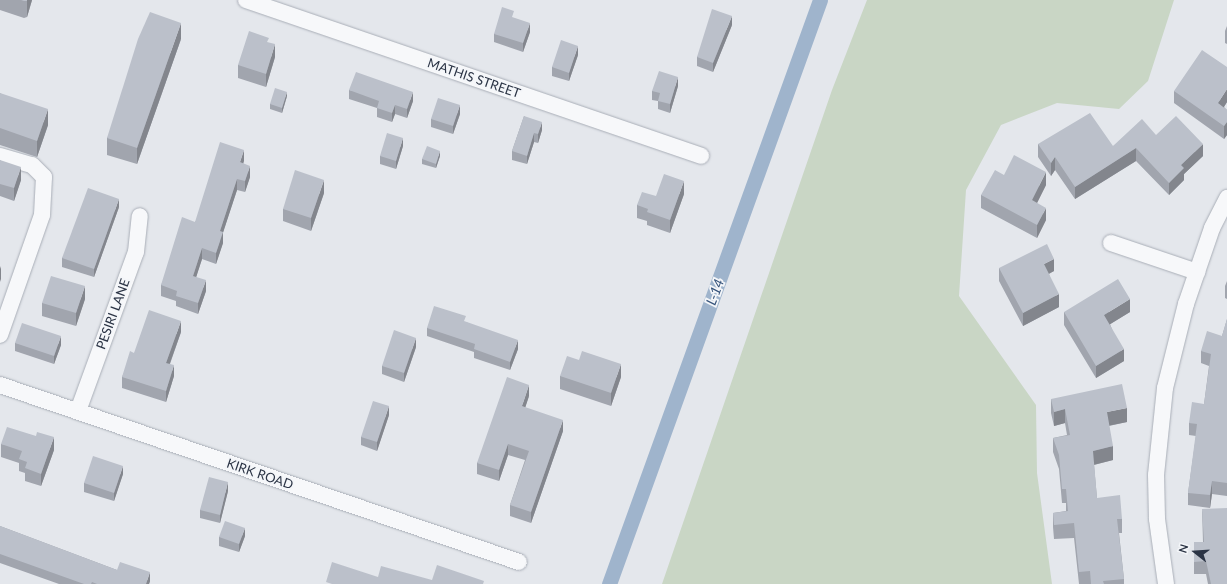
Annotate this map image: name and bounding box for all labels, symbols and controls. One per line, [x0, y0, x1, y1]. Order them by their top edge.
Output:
street label: MATHIS STREET [426, 55, 522, 101]
street label: PESIRI LANE [93, 277, 133, 351]
water label: L-14 [703, 277, 727, 307]
street label: KIRK ROAD [225, 455, 295, 493]
north arrow [1175, 532, 1215, 572]
text: N [1176, 542, 1191, 554]

